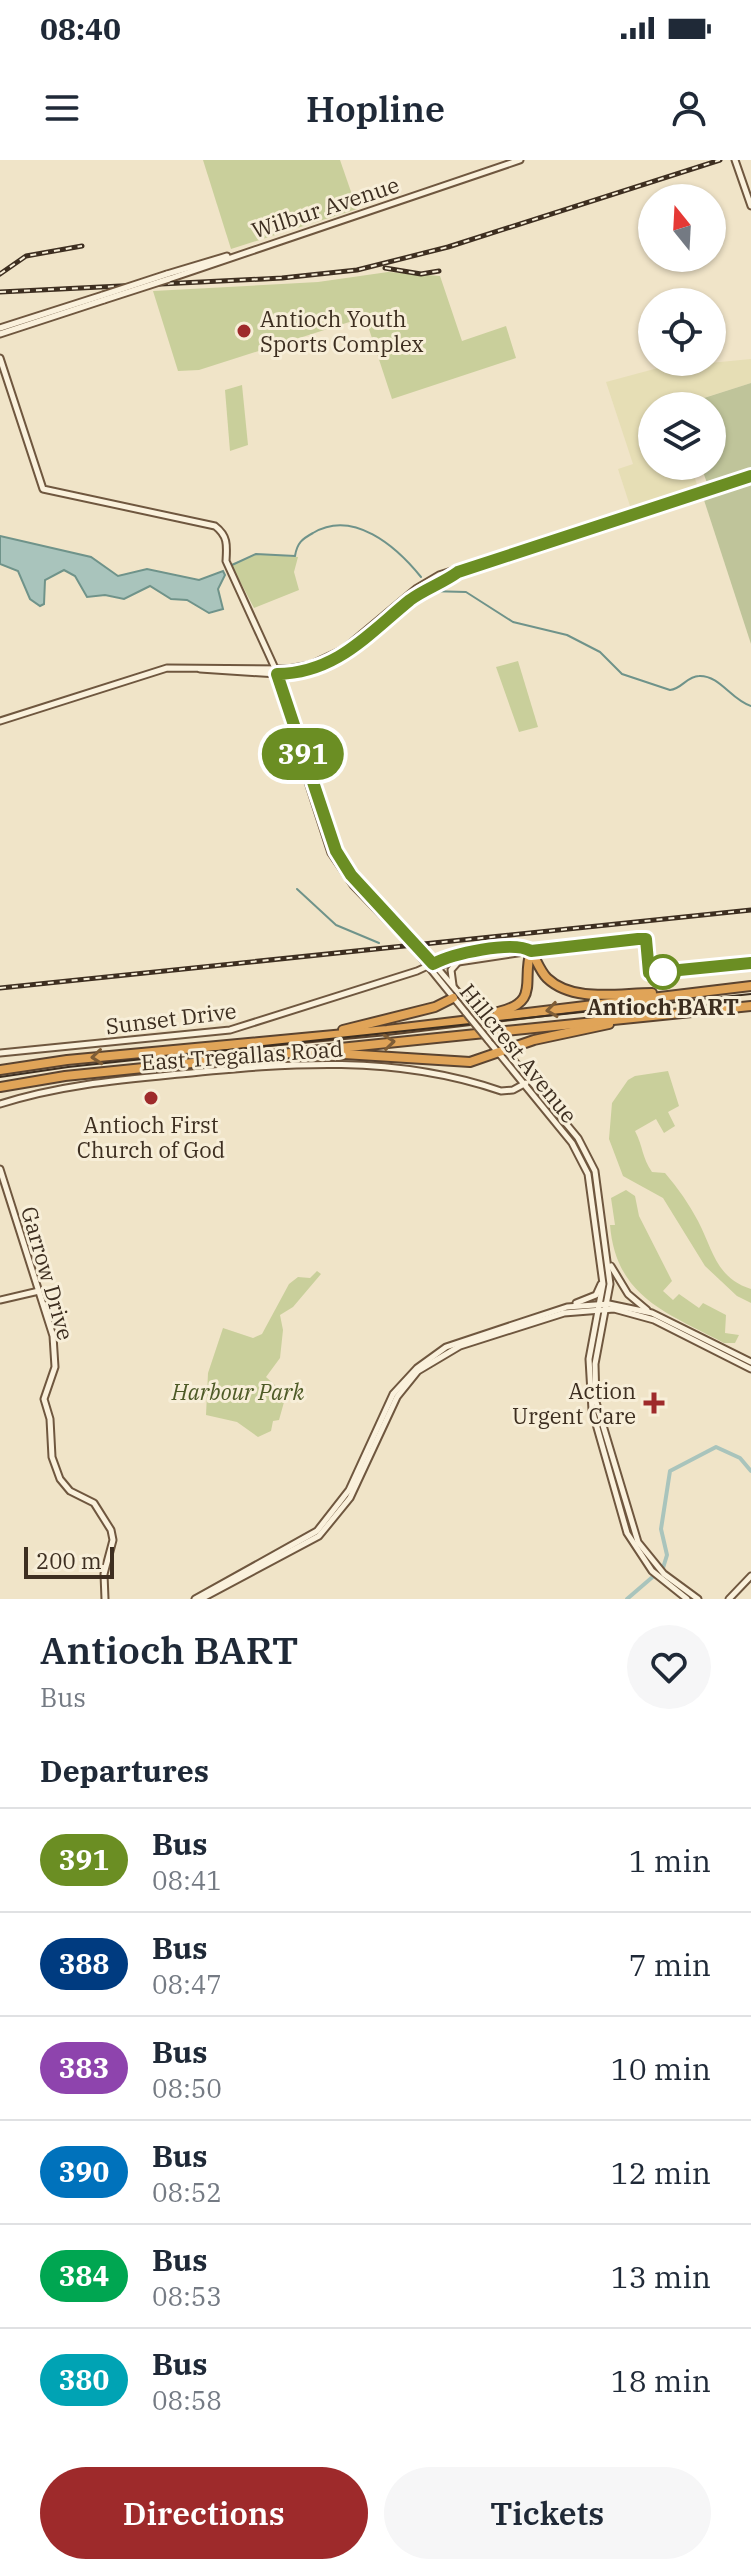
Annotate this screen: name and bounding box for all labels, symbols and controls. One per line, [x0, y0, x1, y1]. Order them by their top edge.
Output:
text: 08:40 [40, 9, 121, 48]
text: Hopline [306, 85, 445, 132]
icon: menu [40, 86, 84, 130]
icon: person [667, 86, 711, 130]
street label: Wilbur Avenue [248, 169, 402, 245]
north arrow [638, 184, 726, 272]
map controls [638, 184, 726, 480]
button: locate [638, 288, 726, 376]
place label: Antioch Youth Sports Complex [260, 304, 424, 358]
marker: Antioch Youth Sports Complex [235, 322, 253, 340]
button: layers [638, 392, 726, 480]
line badge: 391 [257, 728, 349, 780]
text: 391 [278, 735, 328, 772]
marker: Antioch BART [646, 955, 680, 989]
street label: Hillcrest Avenue [454, 977, 584, 1129]
place label: Antioch BART [587, 992, 739, 1021]
street label: Sunset Drive [104, 996, 238, 1040]
one-way arrow [545, 1001, 559, 1018]
street label: East Tregallas Road [140, 1033, 344, 1077]
one-way arrow [383, 1034, 396, 1051]
one-way arrow [90, 1048, 103, 1065]
marker: Antioch First Church of God [142, 1089, 160, 1107]
place label: Antioch First Church of God [77, 1110, 225, 1164]
street label: Garrow Drive [15, 1203, 81, 1343]
place label: Action Urgent Care [512, 1376, 636, 1430]
park label: Harbour Park [171, 1377, 305, 1406]
marker: Action Urgent Care [643, 1392, 665, 1414]
scale bar [24, 1543, 114, 1579]
text: 200 m [36, 1546, 102, 1575]
text: Antioch BART [40, 1625, 298, 1674]
button: heart [627, 1625, 711, 1709]
text: Bus [40, 1680, 86, 1714]
text: Departures [40, 1751, 209, 1790]
text: Bus [152, 1824, 207, 1863]
text: 391 [59, 1841, 109, 1878]
text: 1 min [629, 1841, 711, 1880]
text: 08:41 [152, 1863, 222, 1897]
text: Bus [152, 1928, 207, 1967]
text: 388 [59, 1945, 109, 1982]
text: 7 min [629, 1945, 711, 1984]
text: 08:47 [152, 1967, 222, 2001]
text: Bus [152, 2032, 207, 2071]
text: 383 [59, 2049, 109, 2086]
text: 10 min [611, 2049, 711, 2088]
text: 08:50 [152, 2071, 222, 2105]
text: Bus [152, 2136, 207, 2175]
text: 390 [59, 2153, 109, 2190]
text: 12 min [611, 2153, 711, 2192]
text: 08:52 [152, 2175, 222, 2209]
text: Bus [152, 2240, 207, 2279]
text: 384 [59, 2257, 109, 2294]
text: 13 min [611, 2257, 711, 2296]
text: 08:53 [152, 2279, 222, 2313]
text: Bus [152, 2344, 207, 2383]
text: 380 [59, 2361, 109, 2398]
text: 18 min [611, 2361, 711, 2400]
text: 08:58 [152, 2383, 222, 2417]
button: Directions [40, 2467, 368, 2559]
button: Tickets [384, 2467, 711, 2559]

